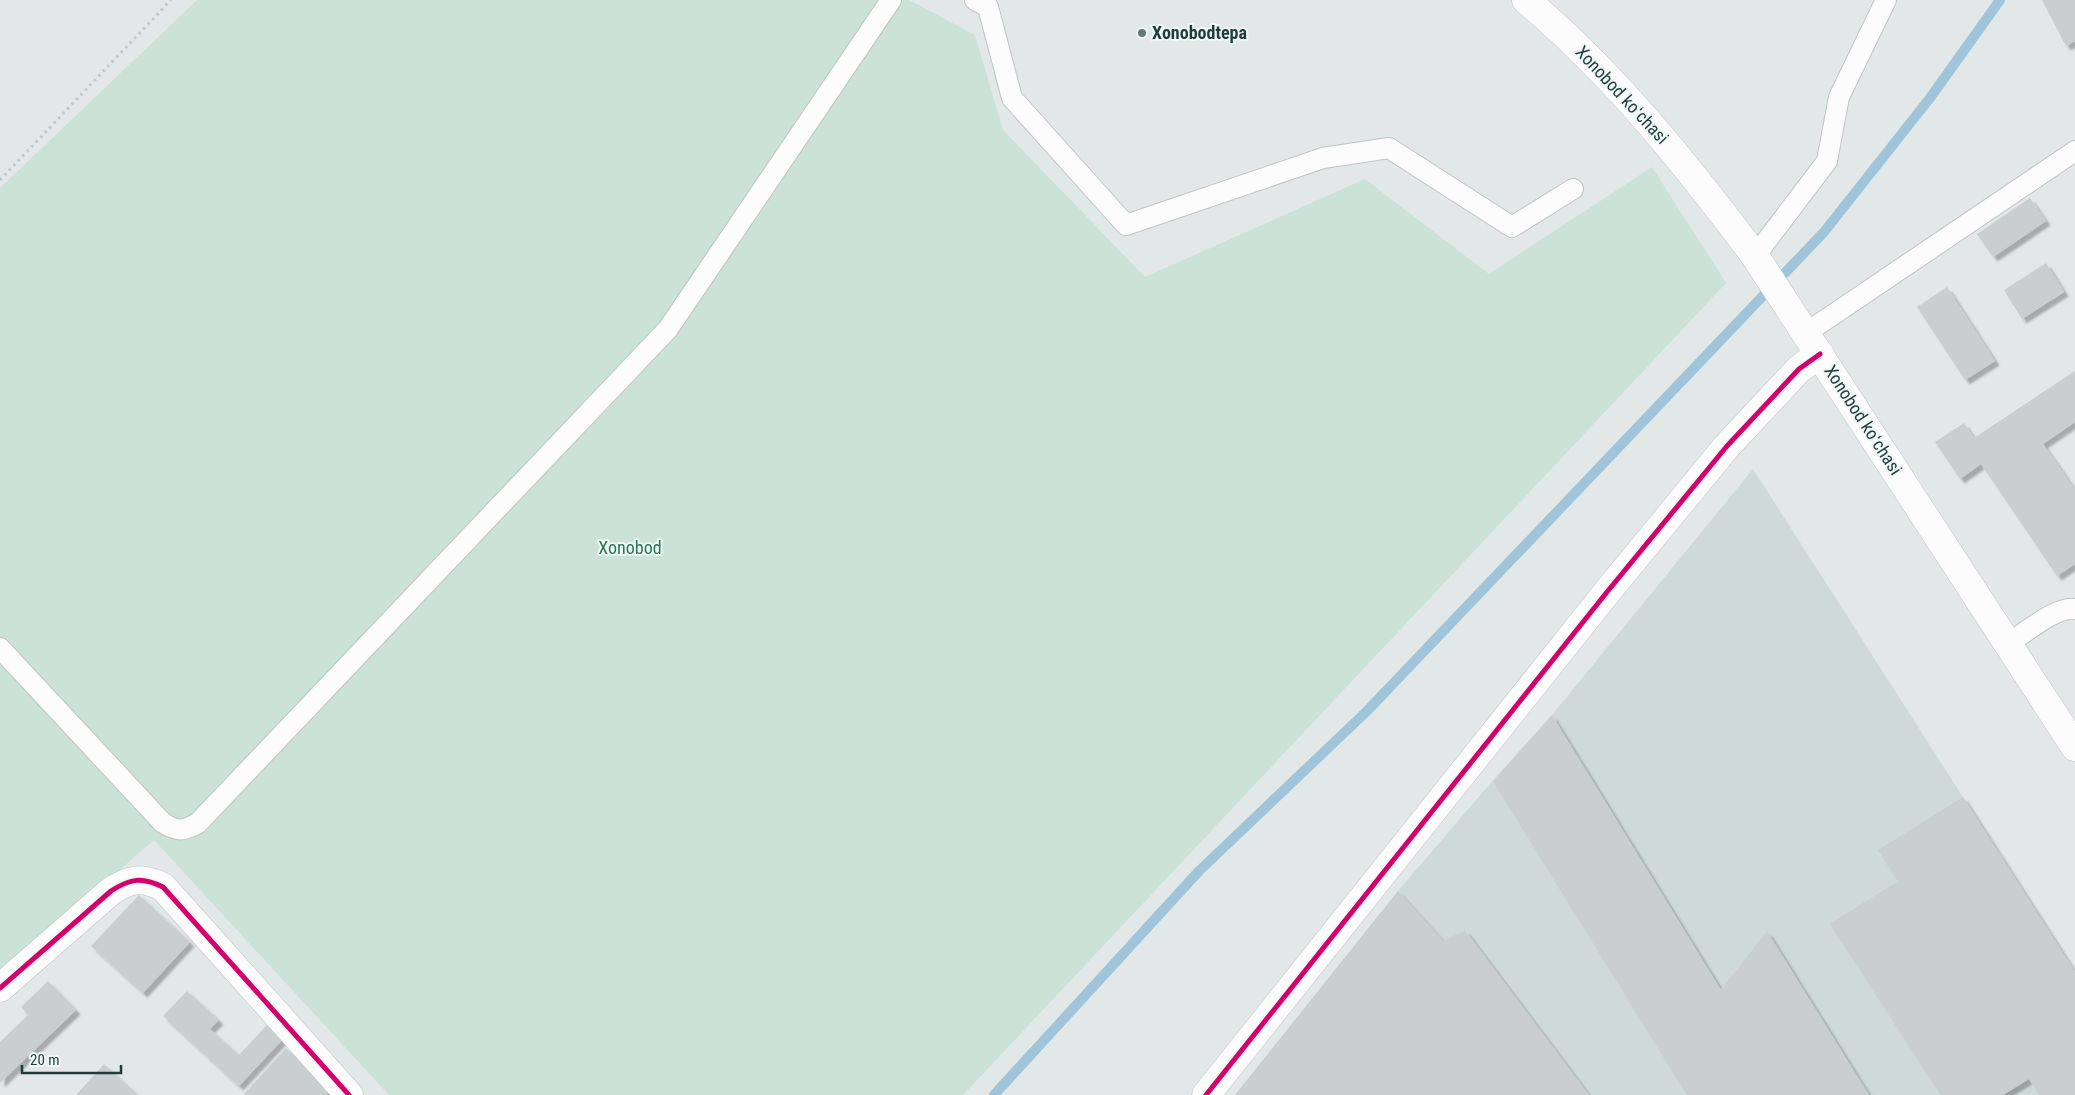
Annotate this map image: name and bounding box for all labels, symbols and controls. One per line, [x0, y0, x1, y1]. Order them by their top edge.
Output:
place label: Xonobodtepa [1152, 22, 1247, 43]
marker: Xonobodtepa [1136, 27, 1148, 39]
street label: Xonobod koʻchasi [1572, 41, 1673, 148]
street label: Xonobod koʻchasi [1820, 361, 1907, 479]
park label: Xonobod [598, 537, 662, 558]
scale bar [22, 1042, 121, 1074]
text: 20 m [30, 1051, 60, 1069]

